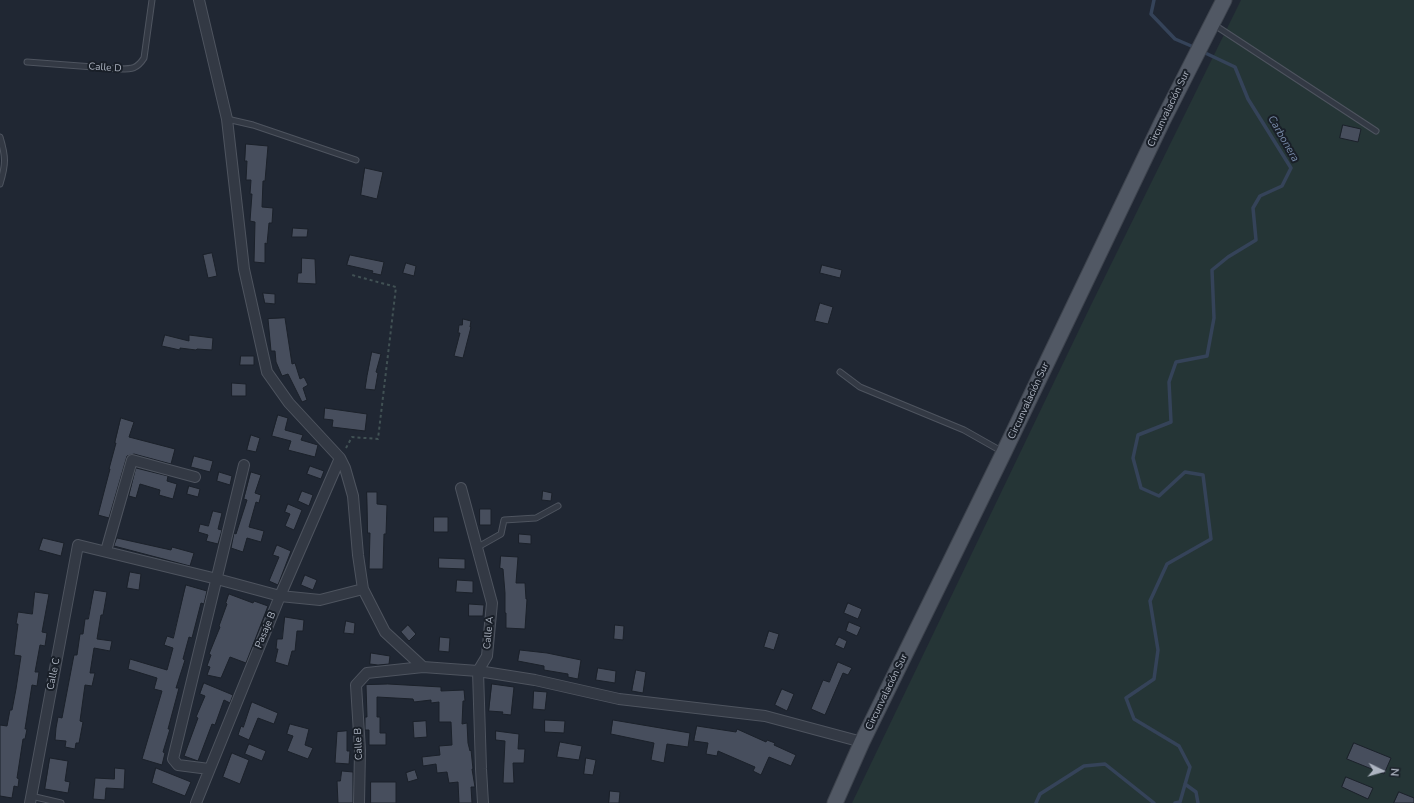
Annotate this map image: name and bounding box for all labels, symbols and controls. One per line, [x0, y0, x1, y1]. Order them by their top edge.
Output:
street label: Calle D [88, 61, 122, 75]
street label: Circunvalación Sur [1145, 69, 1193, 149]
water label: Carbonera [1264, 113, 1302, 165]
street label: Circunvalación Sur [1006, 361, 1052, 441]
street label: Pasaje B [253, 610, 279, 650]
street label: Calle A [482, 616, 496, 650]
street label: Circunvalación Sur [863, 652, 911, 732]
street label: Calle C [45, 657, 63, 691]
street label: Calle B [352, 728, 366, 760]
north arrow [1362, 751, 1402, 791]
text: N [1387, 767, 1402, 777]

